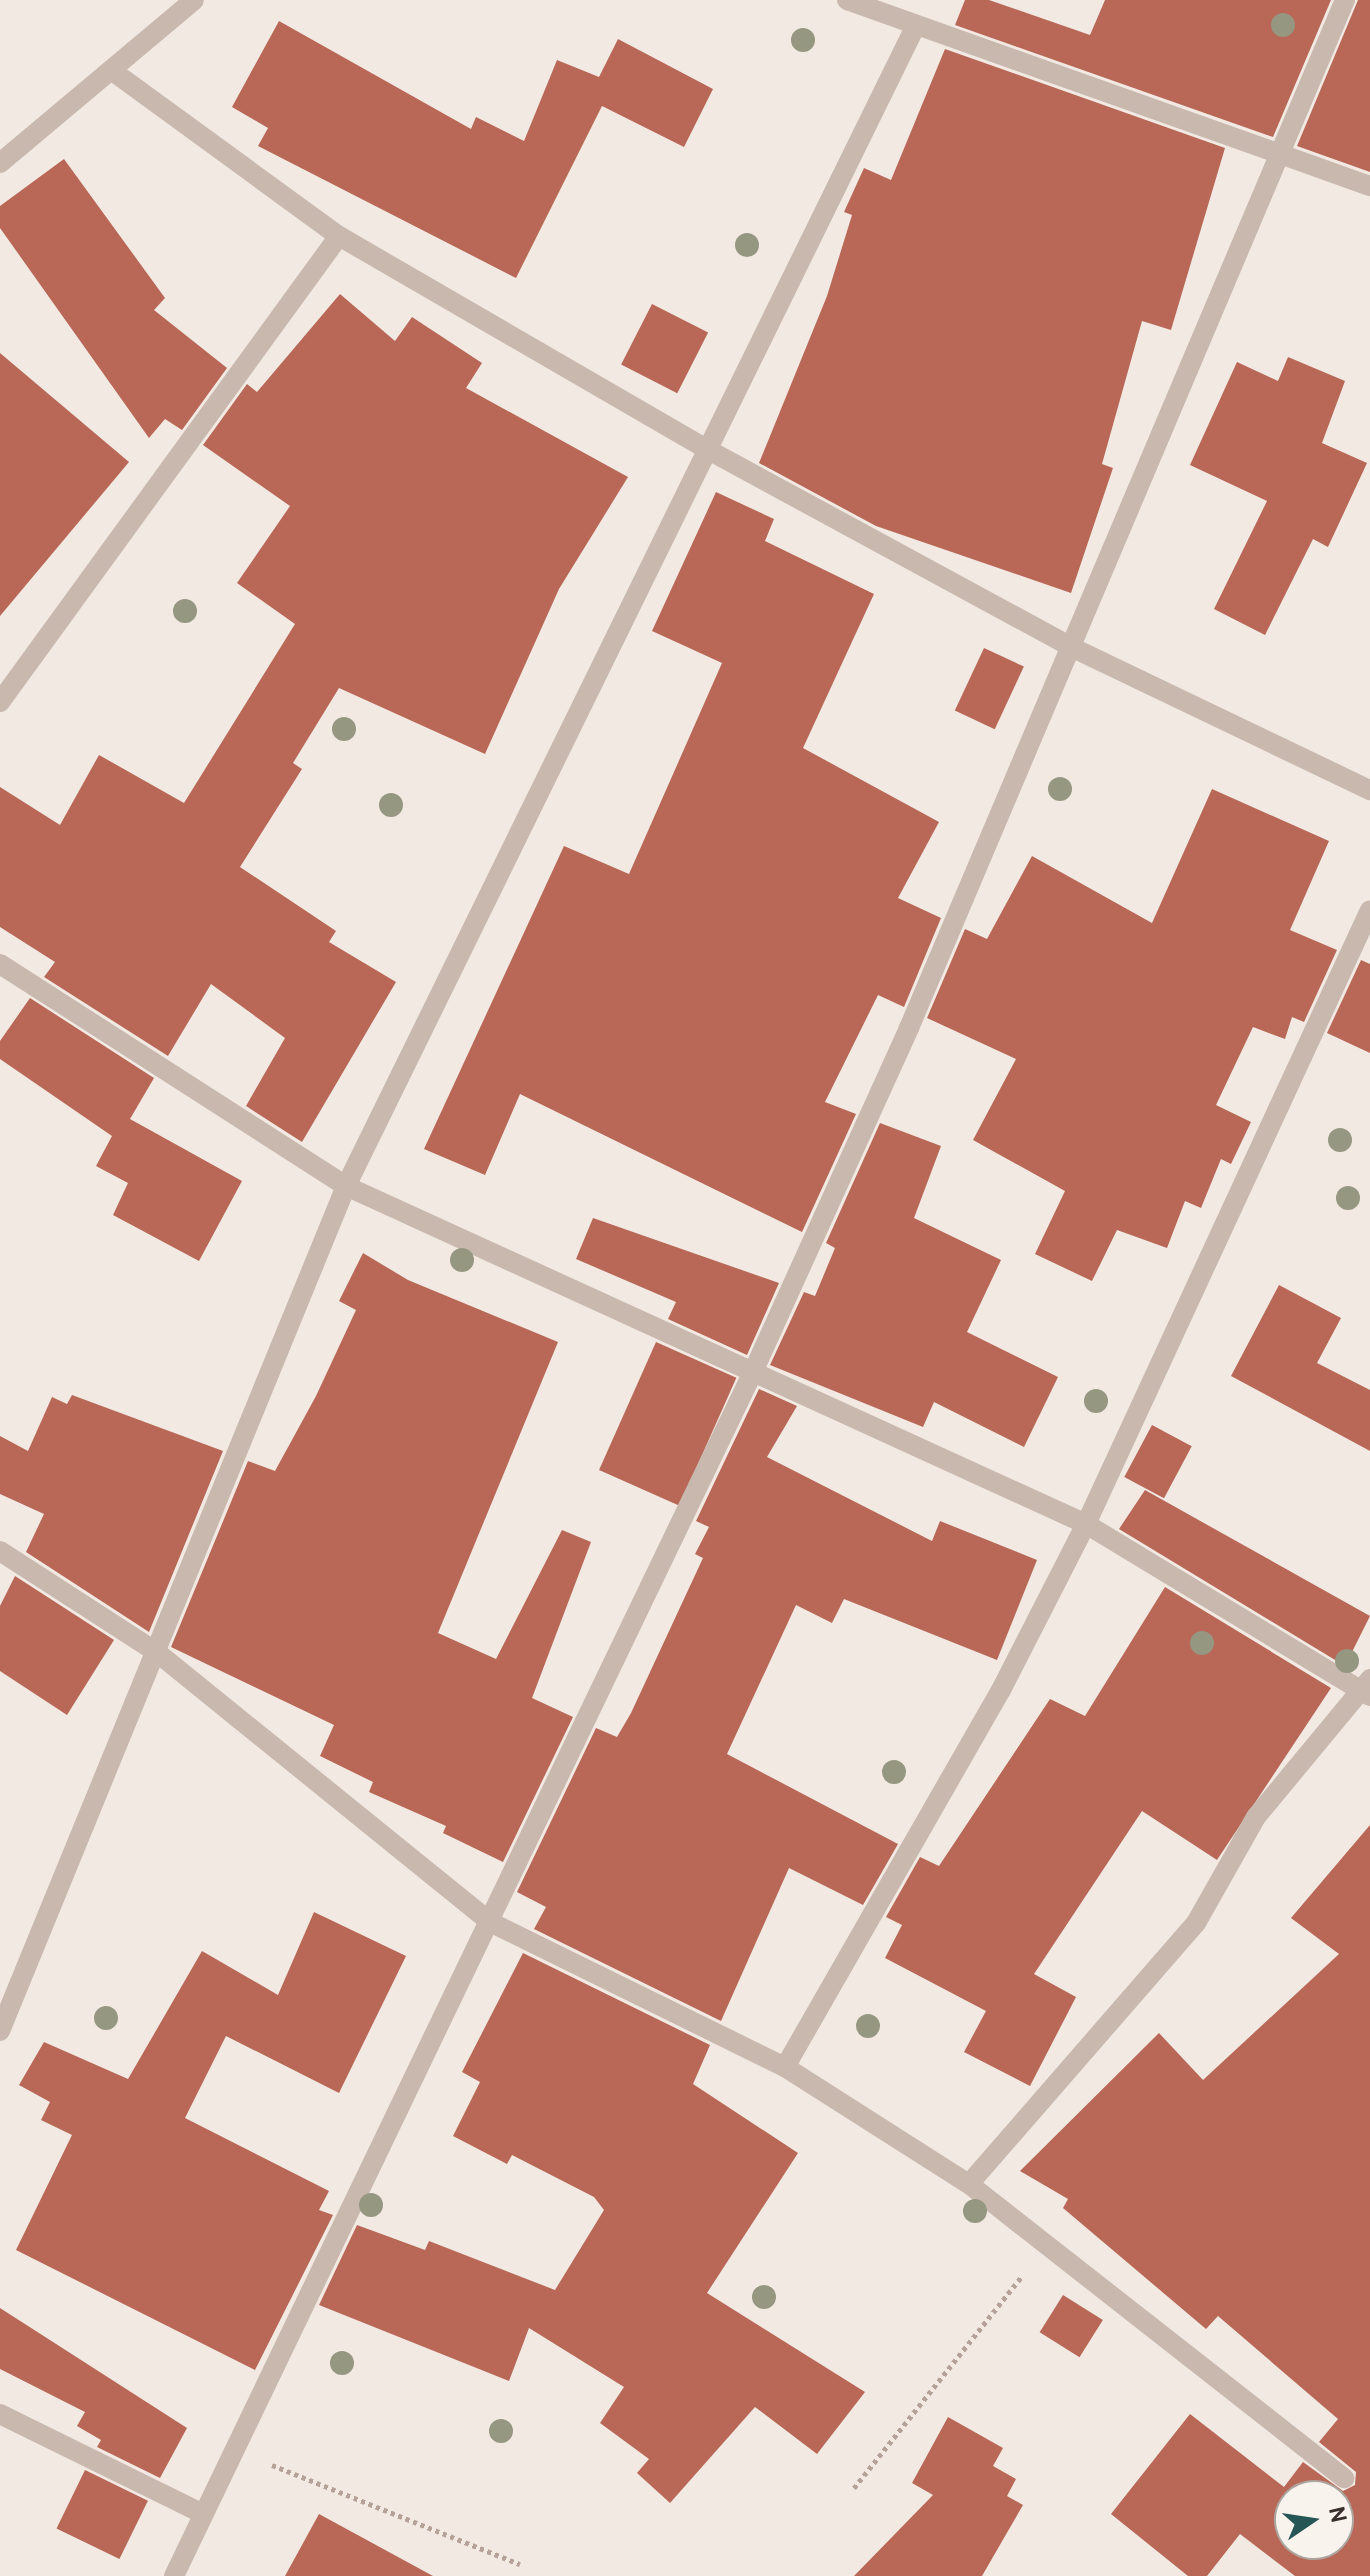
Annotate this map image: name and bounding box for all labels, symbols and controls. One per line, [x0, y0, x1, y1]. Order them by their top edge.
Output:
north arrow [1274, 2480, 1354, 2560]
text: N [1321, 2504, 1351, 2526]

